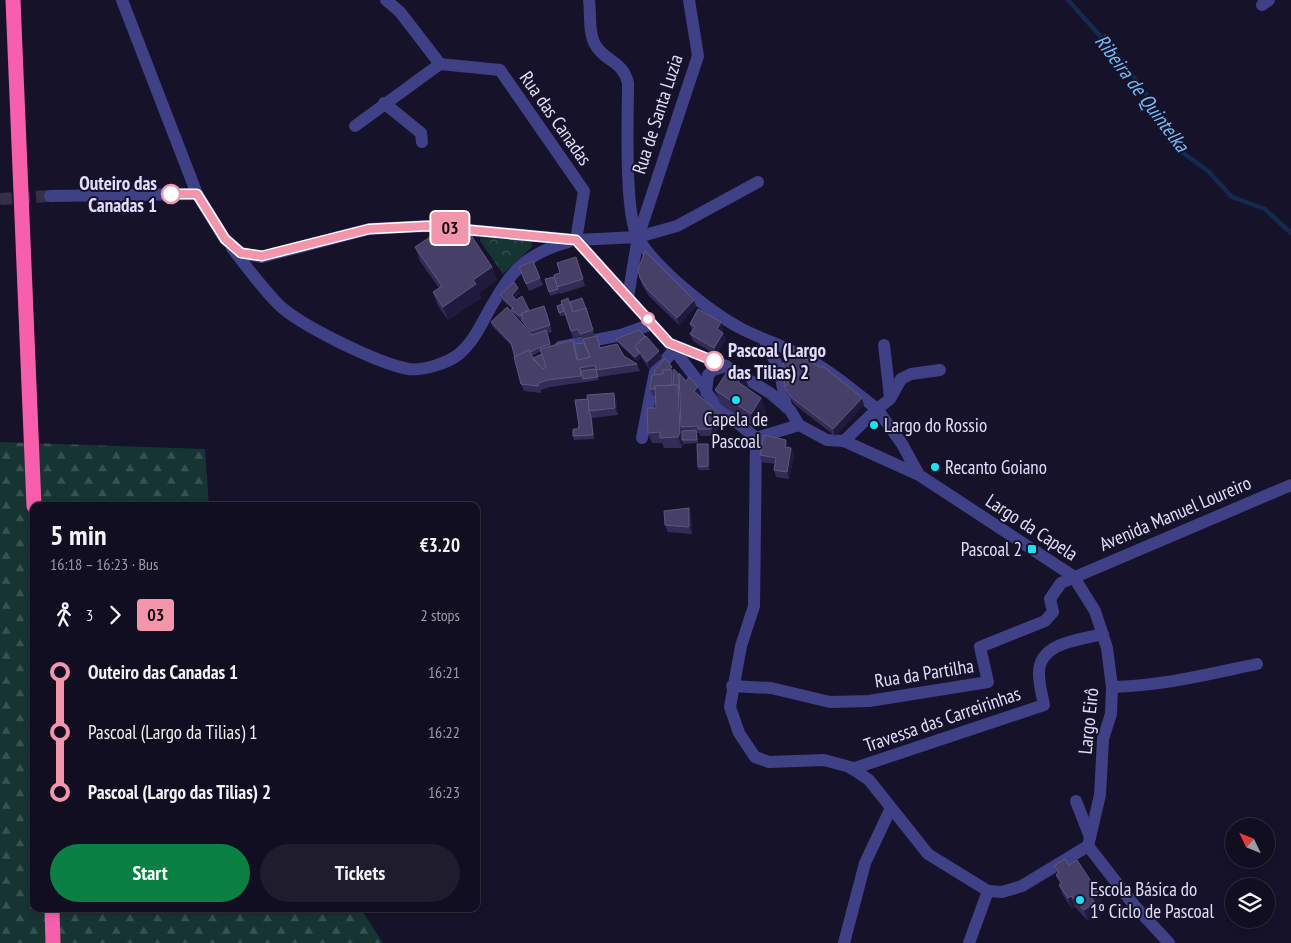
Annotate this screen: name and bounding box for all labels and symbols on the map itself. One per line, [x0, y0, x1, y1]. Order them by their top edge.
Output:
water label: Ribeira de Quintelka [1089, 29, 1195, 158]
street label: Rua de Santa Luzia [626, 51, 688, 177]
street label: Rua das Canadas [515, 66, 597, 170]
place label: Outeiro das Canadas 1 [79, 171, 157, 217]
marker: Outeiro das Canadas 1 [161, 184, 181, 204]
line badge: 03 [428, 212, 472, 244]
unlabelled marker [641, 312, 655, 326]
place label: Pascoal (Largo das Tilias) 2 [728, 338, 826, 384]
marker: Pascoal (Largo das Tilias) 2 [704, 351, 724, 371]
marker: Capela de Pascoal [730, 394, 742, 406]
place label: Capela de Pascoal [704, 407, 768, 453]
place label: Largo do Rossio [884, 413, 987, 437]
marker: Largo do Rossio [868, 419, 880, 431]
place label: Recanto Goiano [945, 455, 1047, 479]
marker: Recanto Goiano [929, 461, 941, 473]
street label: Avenida Manuel Loureiro [1095, 470, 1255, 556]
street label: Largo da Capela [981, 488, 1083, 566]
place label: Pascoal 2 [961, 537, 1022, 561]
marker: Pascoal 2 [1026, 543, 1038, 555]
street label: Rua da Partilha [873, 653, 975, 693]
street label: Travessa das Carreirinhas [860, 681, 1024, 757]
street label: Largo Eirô [1073, 687, 1103, 755]
north arrow [1225, 818, 1275, 868]
place label: Escola Básica do 1º Ciclo de Pascoal [1090, 877, 1214, 923]
marker: Escola Básica do 1º Ciclo de Pascoal [1074, 894, 1086, 906]

